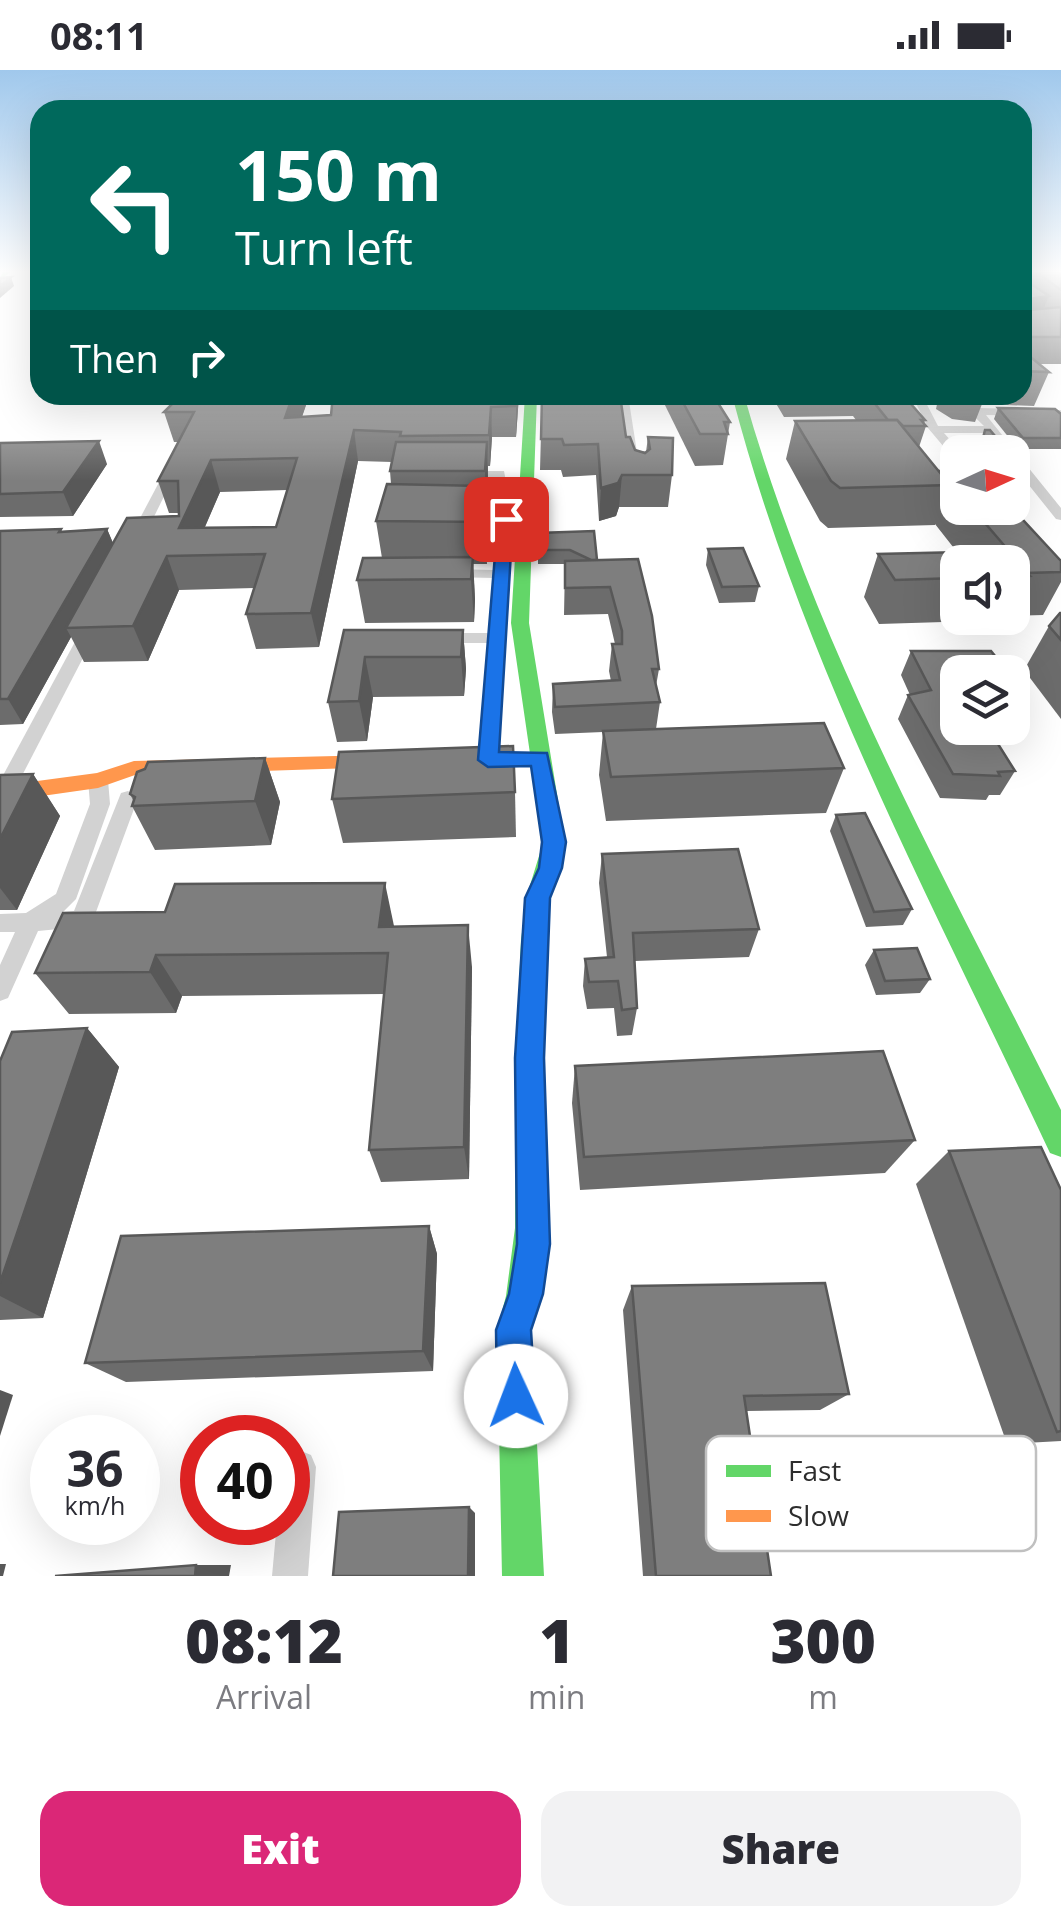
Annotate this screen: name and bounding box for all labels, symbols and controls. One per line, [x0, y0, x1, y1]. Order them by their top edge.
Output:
text: 08:11 [50, 9, 148, 61]
text: 150 m [235, 126, 442, 222]
icon: left [70, 140, 200, 270]
text: Turn left [235, 217, 413, 278]
icon: right [179, 330, 234, 385]
text: Then [70, 332, 159, 384]
north arrow [940, 435, 1030, 525]
map controls [940, 435, 1030, 745]
pin [464, 477, 549, 562]
icon: arrive [479, 492, 534, 547]
button: sound [940, 545, 1030, 635]
button: layers [940, 655, 1030, 745]
position arrow [464, 1344, 568, 1448]
speed limit sign: 40 [180, 1415, 310, 1545]
text: 36 [66, 1434, 124, 1502]
legend [706, 1436, 1036, 1551]
text: Fast [788, 1451, 841, 1489]
text: km/h [65, 1488, 125, 1522]
text: Slow [788, 1496, 849, 1534]
text: 08:12 [185, 1599, 343, 1681]
text: 1 [539, 1599, 574, 1681]
text: 300 [770, 1599, 876, 1681]
text: Arrival [216, 1675, 312, 1718]
text: min [528, 1675, 585, 1718]
text: m [808, 1675, 838, 1718]
button: Exit [40, 1791, 521, 1906]
button: Share [541, 1791, 1021, 1906]

